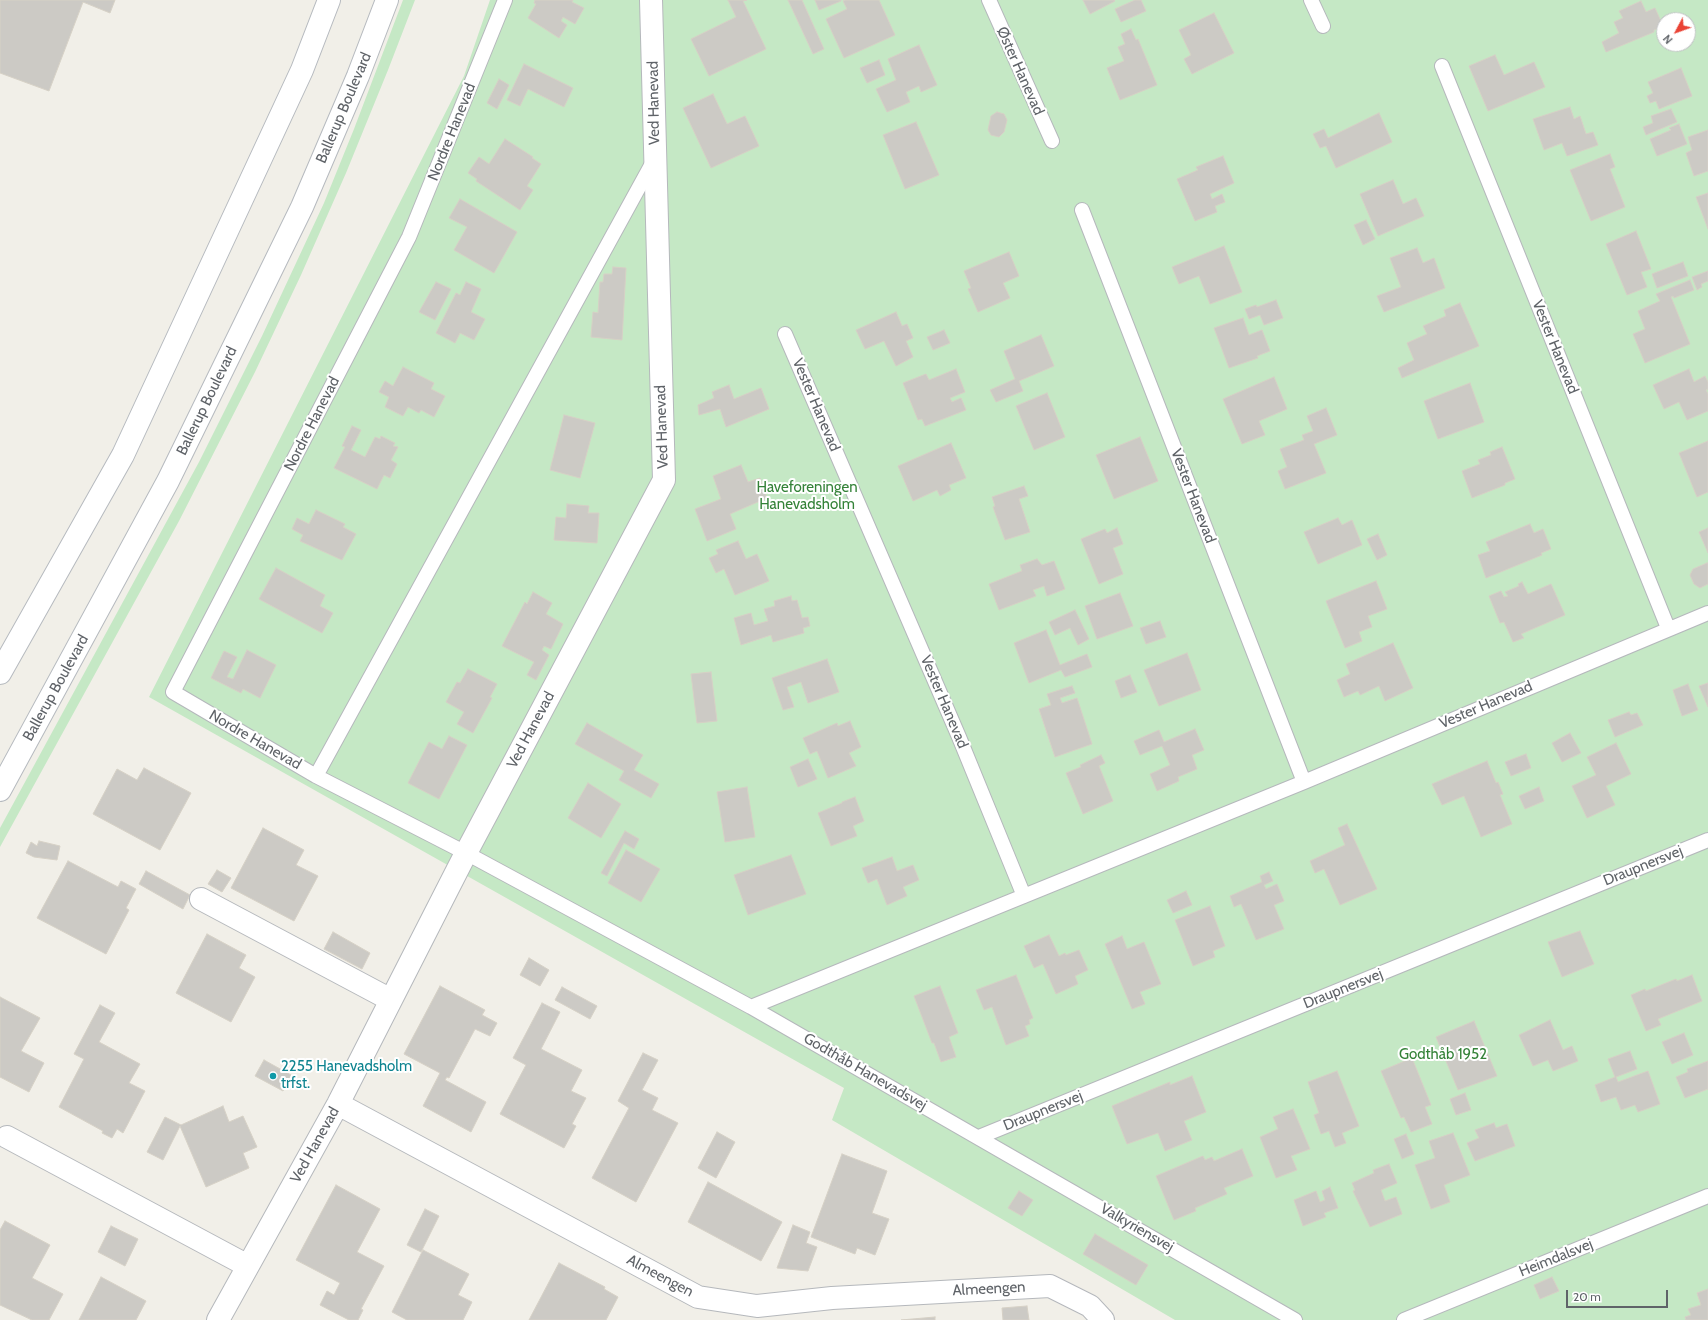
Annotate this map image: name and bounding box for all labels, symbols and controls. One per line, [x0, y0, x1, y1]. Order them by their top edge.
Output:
north arrow [1656, 12, 1696, 52]
street label: Øster Hanevad [992, 24, 1048, 118]
text: N [1660, 32, 1676, 47]
street label: Ballerup Boulevard [313, 50, 375, 166]
street label: Ved Hanevad [644, 61, 664, 145]
street label: Nordre Hanevad [424, 81, 480, 183]
street label: Vester Hanevad [1528, 298, 1582, 396]
street label: Ballerup Boulevard [173, 344, 241, 458]
street label: Vester Hanevad [788, 356, 844, 454]
street label: Nordre Hanevad [280, 374, 344, 474]
street label: Ved Hanevad [652, 385, 672, 469]
street label: Vester Hanevad [1167, 446, 1219, 546]
park label: Haveforeningen Hanevadsholm [756, 479, 858, 514]
street label: Ballerup Boulevard [19, 632, 93, 744]
street label: Vester Hanevad [916, 653, 972, 751]
street label: Vester Hanevad [1437, 677, 1535, 733]
street label: Ved Hanevad [503, 689, 559, 771]
street label: Nordre Hanevad [206, 706, 304, 774]
street label: Draupnersvej [1601, 842, 1685, 890]
street label: Draupnersvej [1301, 965, 1385, 1013]
street label: Godthåb Hanevadsvej [800, 1029, 930, 1115]
park label: Godthåb 1952 [1399, 1046, 1487, 1064]
place label: 2255 Hanevadsholm trfst. [281, 1058, 412, 1093]
marker: 2255 Hanevadsholm trfst. [268, 1071, 278, 1081]
street label: Draupnersvej [1001, 1087, 1085, 1135]
street label: Ved Hanevad [287, 1104, 343, 1186]
street label: Valkyriensvej [1097, 1200, 1177, 1256]
street label: Heimdalsvej [1517, 1235, 1595, 1281]
street label: Almeengen [623, 1251, 697, 1301]
street label: Almeengen [952, 1278, 1026, 1300]
scale bar [1568, 1282, 1670, 1308]
text: 20 m [1573, 1289, 1601, 1304]

